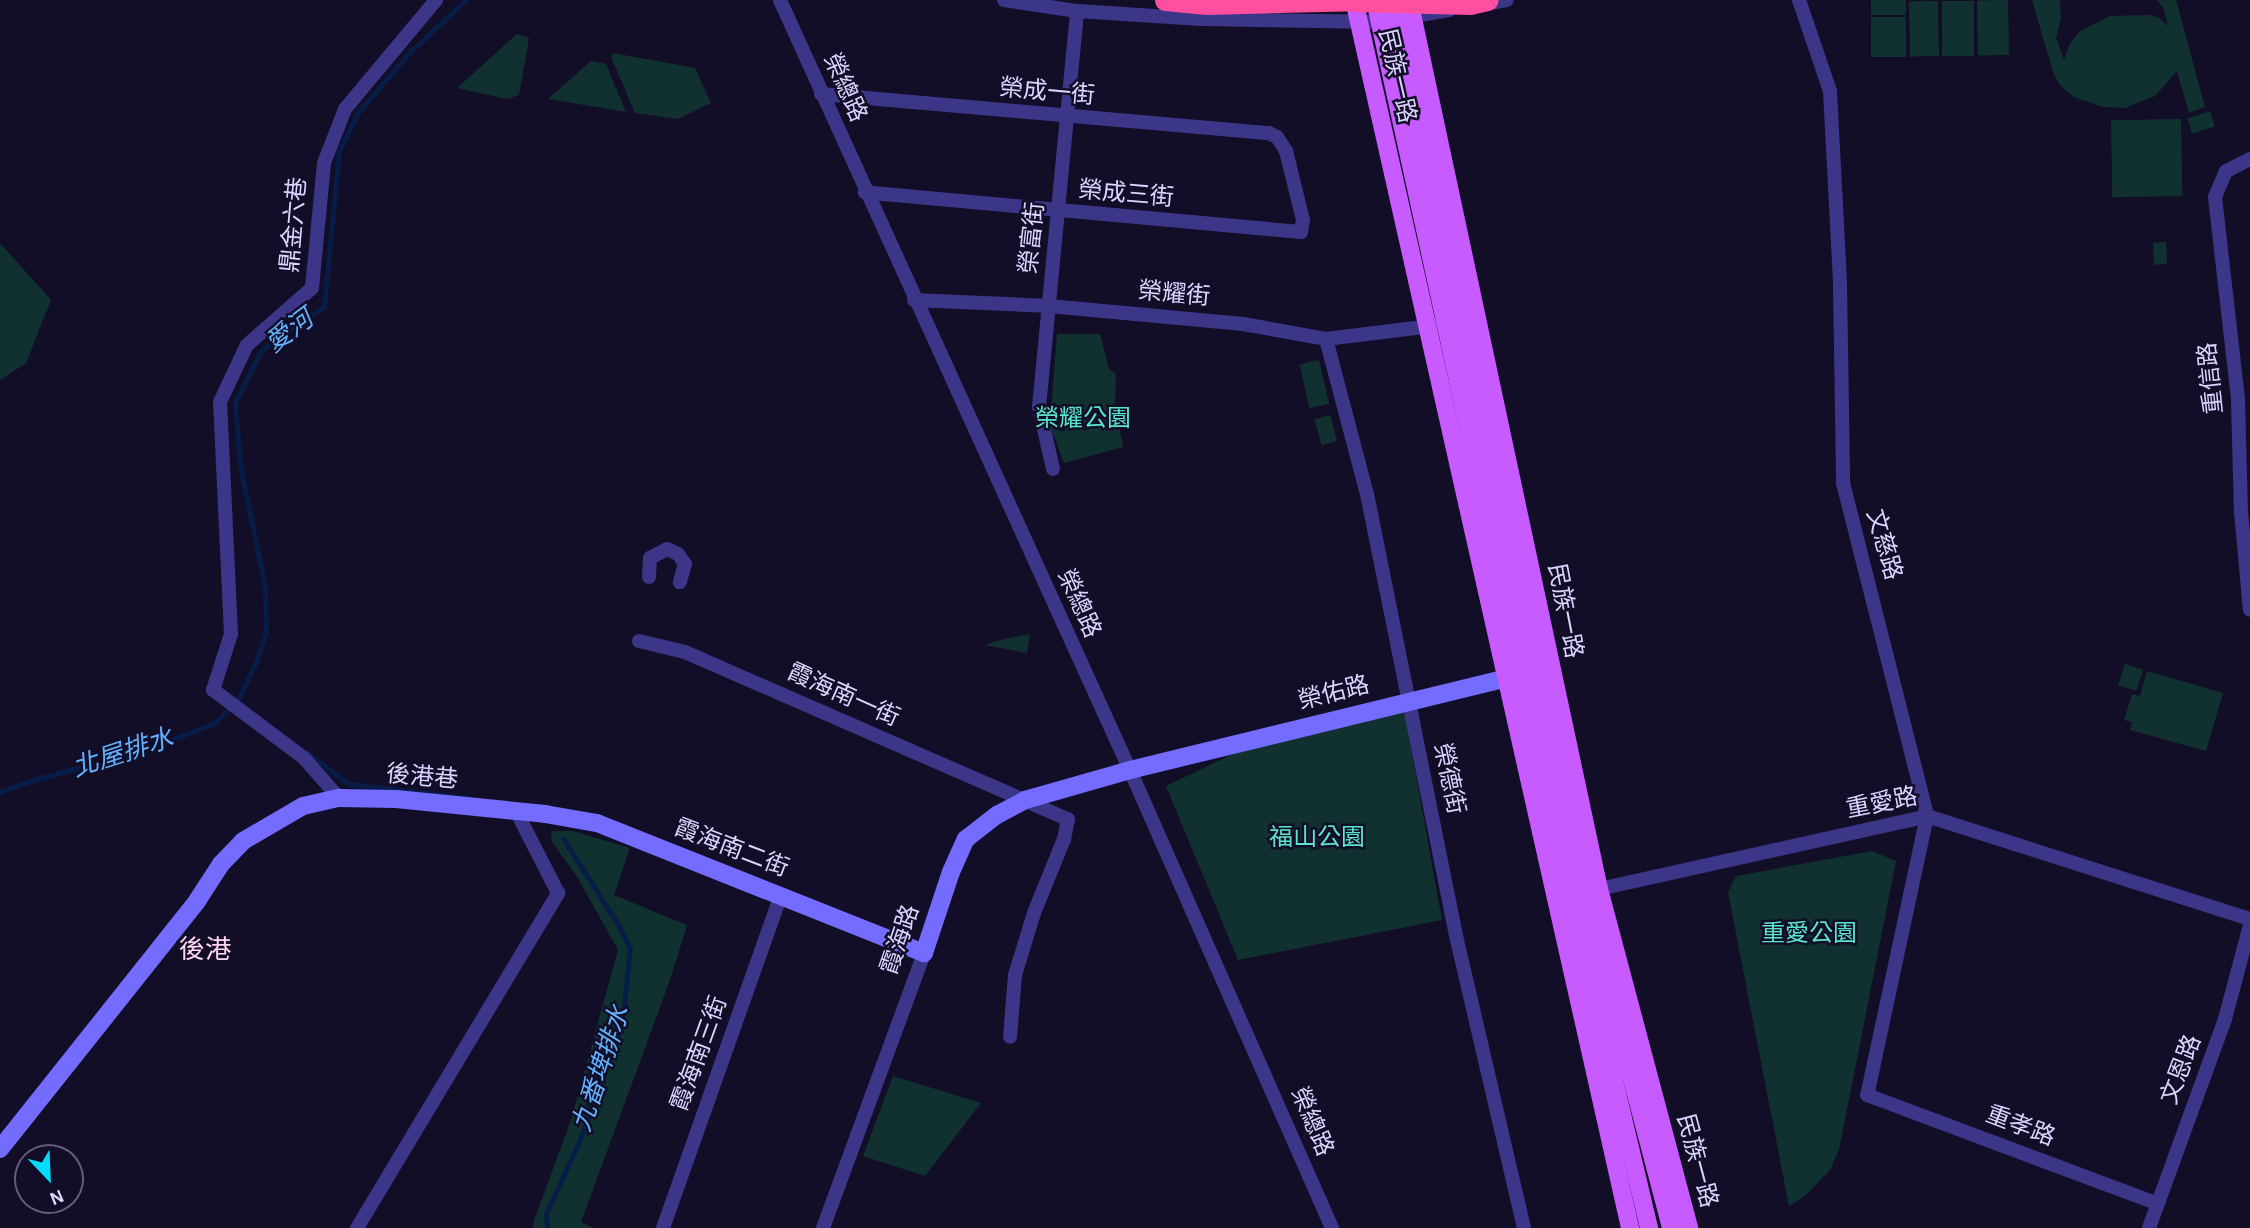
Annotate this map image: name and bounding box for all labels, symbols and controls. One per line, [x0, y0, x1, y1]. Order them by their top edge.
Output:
street label: 民族一路 [1371, 26, 1421, 126]
street label: 榮總路 [816, 49, 872, 127]
street label: 榮成一街 [998, 74, 1096, 112]
street label: 鼎金六巷 [276, 176, 314, 274]
street label: 榮成三街 [1077, 176, 1175, 214]
street label: 榮富街 [1015, 201, 1051, 275]
street label: 榮耀街 [1137, 278, 1211, 312]
water label: 愛河 [260, 304, 320, 360]
street label: 重信路 [2194, 341, 2230, 415]
park label: 榮耀公園 [1035, 406, 1131, 434]
street label: 文慈路 [1859, 506, 1907, 584]
street label: 民族一路 [1541, 561, 1587, 661]
street label: 榮總路 [1050, 565, 1106, 643]
street label: 霞海南一街 [782, 658, 904, 734]
street label: 榮佑路 [1296, 671, 1372, 717]
water label: 北屋排水 [69, 723, 177, 785]
street label: 榮德街 [1426, 741, 1470, 817]
street label: 後港巷 [385, 761, 459, 795]
street label: 重愛路 [1844, 783, 1920, 825]
street label: 霞海南二街 [670, 814, 792, 884]
park label: 福山公園 [1269, 825, 1365, 853]
street label: 霞海路 [876, 901, 926, 979]
park label: 重愛公園 [1761, 921, 1857, 949]
district label: 後港 [179, 935, 231, 967]
street label: 霞海南三街 [666, 993, 734, 1115]
water label: 九番埤排水 [567, 1002, 637, 1136]
street label: 文恩路 [2156, 1031, 2208, 1109]
street label: 榮總路 [1284, 1083, 1338, 1161]
street label: 重孝路 [1981, 1101, 2059, 1153]
street label: 民族一路 [1670, 1111, 1722, 1211]
north arrow [14, 1144, 84, 1214]
text: N [47, 1186, 66, 1208]

